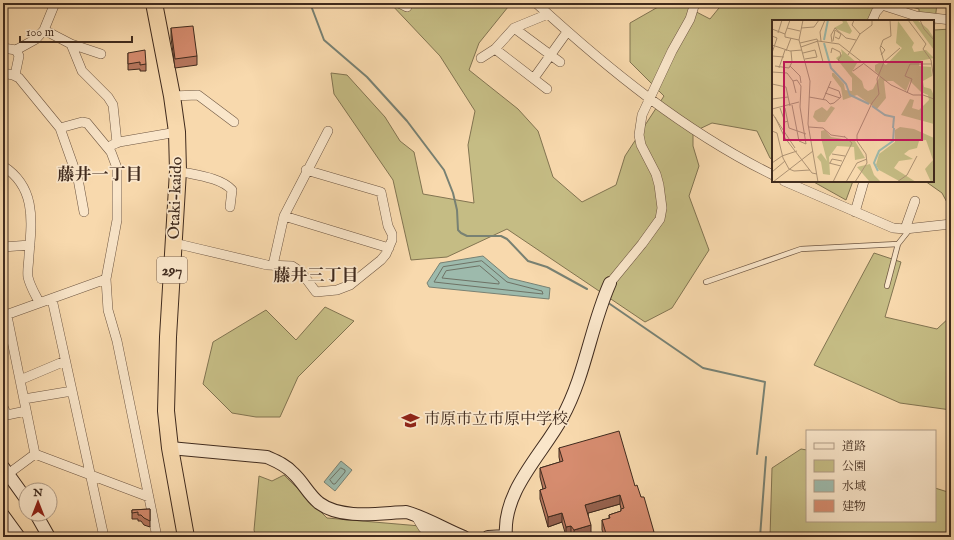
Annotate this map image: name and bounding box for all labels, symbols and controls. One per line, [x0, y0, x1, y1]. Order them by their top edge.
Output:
scale bar [20, 18, 132, 44]
inset map [772, 20, 934, 182]
text: 100 m [26, 25, 54, 40]
street label: Otaki-kaido [165, 156, 187, 240]
district label: 藤井一丁目 [58, 165, 143, 186]
road number: 297 [157, 257, 187, 283]
district label: 藤井三丁目 [274, 266, 359, 287]
school or university icon: 市原市立市原中学校 [401, 410, 421, 430]
place label: 市原市立市原中学校 [424, 410, 568, 430]
legend [806, 430, 936, 522]
text: 道路 [842, 439, 866, 454]
text: 公園 [842, 459, 866, 474]
text: 水域 [842, 479, 866, 494]
north arrow [18, 482, 58, 522]
text: N [32, 486, 43, 500]
text: 建物 [842, 499, 866, 514]

